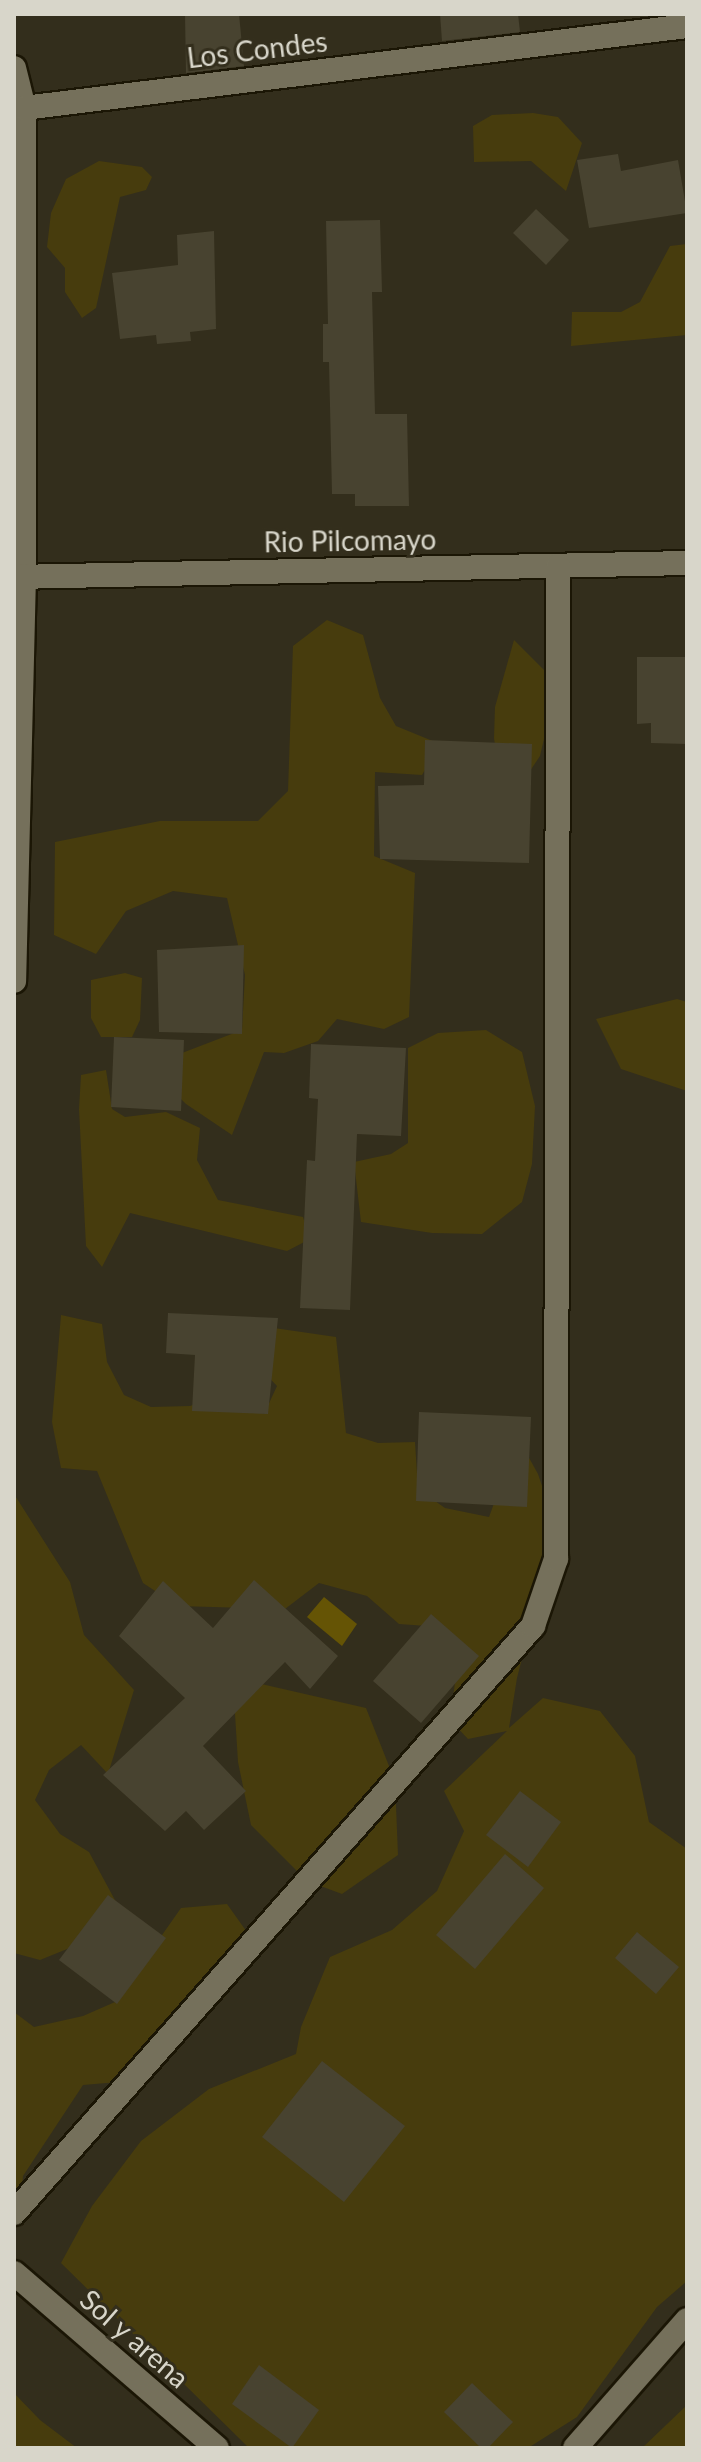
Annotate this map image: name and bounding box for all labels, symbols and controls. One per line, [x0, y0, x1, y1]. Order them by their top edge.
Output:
street label: Los Condes [185, 24, 329, 74]
street label: Rio Pilcomayo [263, 522, 437, 558]
street label: Sol y arena [73, 2281, 197, 2395]

